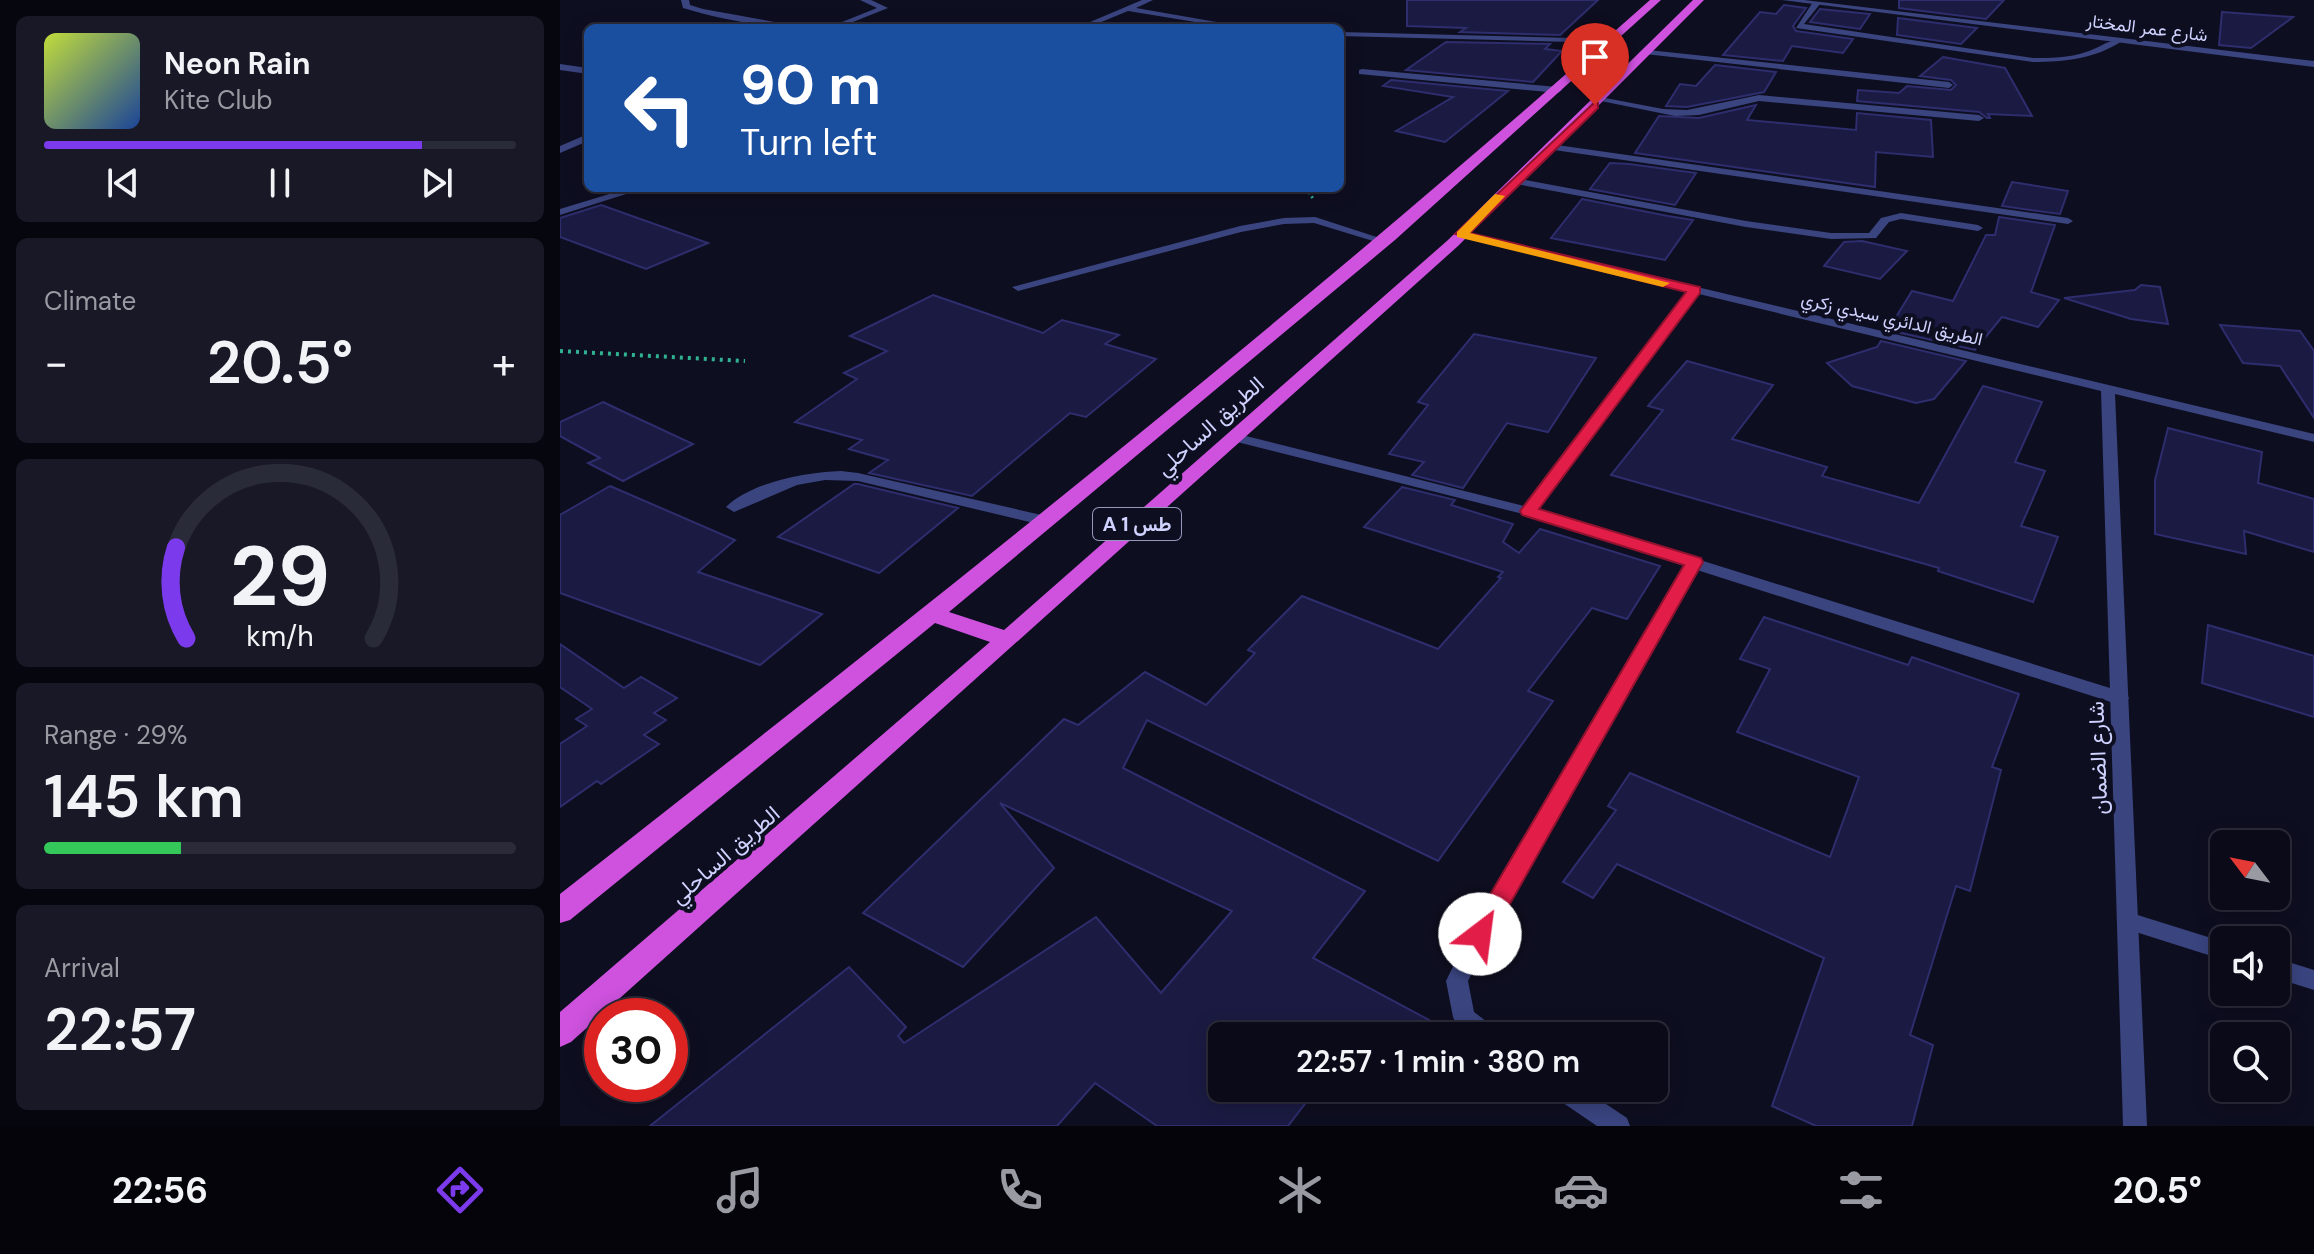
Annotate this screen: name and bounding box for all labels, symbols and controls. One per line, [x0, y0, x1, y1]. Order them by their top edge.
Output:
street label: شارع عمر المختار [2084, 9, 2209, 47]
pin [1561, 23, 1629, 105]
icon: arrive [1573, 35, 1617, 79]
text: Neon Rain [164, 44, 310, 83]
text: 90 m [740, 48, 881, 121]
icon: left [608, 56, 712, 160]
text: Kite Club [164, 83, 273, 117]
text: Turn left [740, 119, 877, 166]
icon: previous [101, 161, 145, 205]
icon: pause [258, 161, 302, 205]
icon: next [415, 161, 459, 205]
text: Climate [44, 284, 136, 318]
street label: الطريق الدائري سيدي زكري [1798, 286, 1985, 355]
text: 20.5° [207, 323, 353, 402]
text: − [44, 334, 68, 392]
text: + [492, 334, 516, 392]
street label: الطريق الساحلي [1150, 370, 1273, 485]
road number: A 1 طس [1093, 508, 1181, 540]
text: 29 [230, 522, 330, 631]
text: km/h [246, 618, 314, 655]
street label: شارع الضمان [2082, 701, 2114, 815]
text: Range · 29% [44, 718, 187, 752]
text: 145 km [44, 757, 244, 836]
street label: الطريق الساحلي [664, 799, 789, 914]
north arrow [2210, 830, 2290, 910]
map controls [2210, 830, 2290, 1102]
position arrow [1438, 892, 1522, 976]
button: sound [2210, 926, 2290, 1006]
text: Arrival [44, 951, 120, 985]
text: 22:57 [44, 990, 196, 1069]
speed limit sign: 30 [584, 998, 688, 1102]
button: search [2210, 1022, 2290, 1102]
text: 22:57 · 1 min · 380 m [1296, 1042, 1580, 1081]
icon: directions [432, 1162, 488, 1218]
icon: music [712, 1162, 768, 1218]
icon: phone [992, 1162, 1048, 1218]
icon: climate [1272, 1162, 1328, 1218]
icon: car [1553, 1162, 1609, 1218]
icon: filters [1833, 1162, 1889, 1218]
text: 22:56 [112, 1167, 208, 1214]
text: 20.5° [2113, 1167, 2202, 1214]

